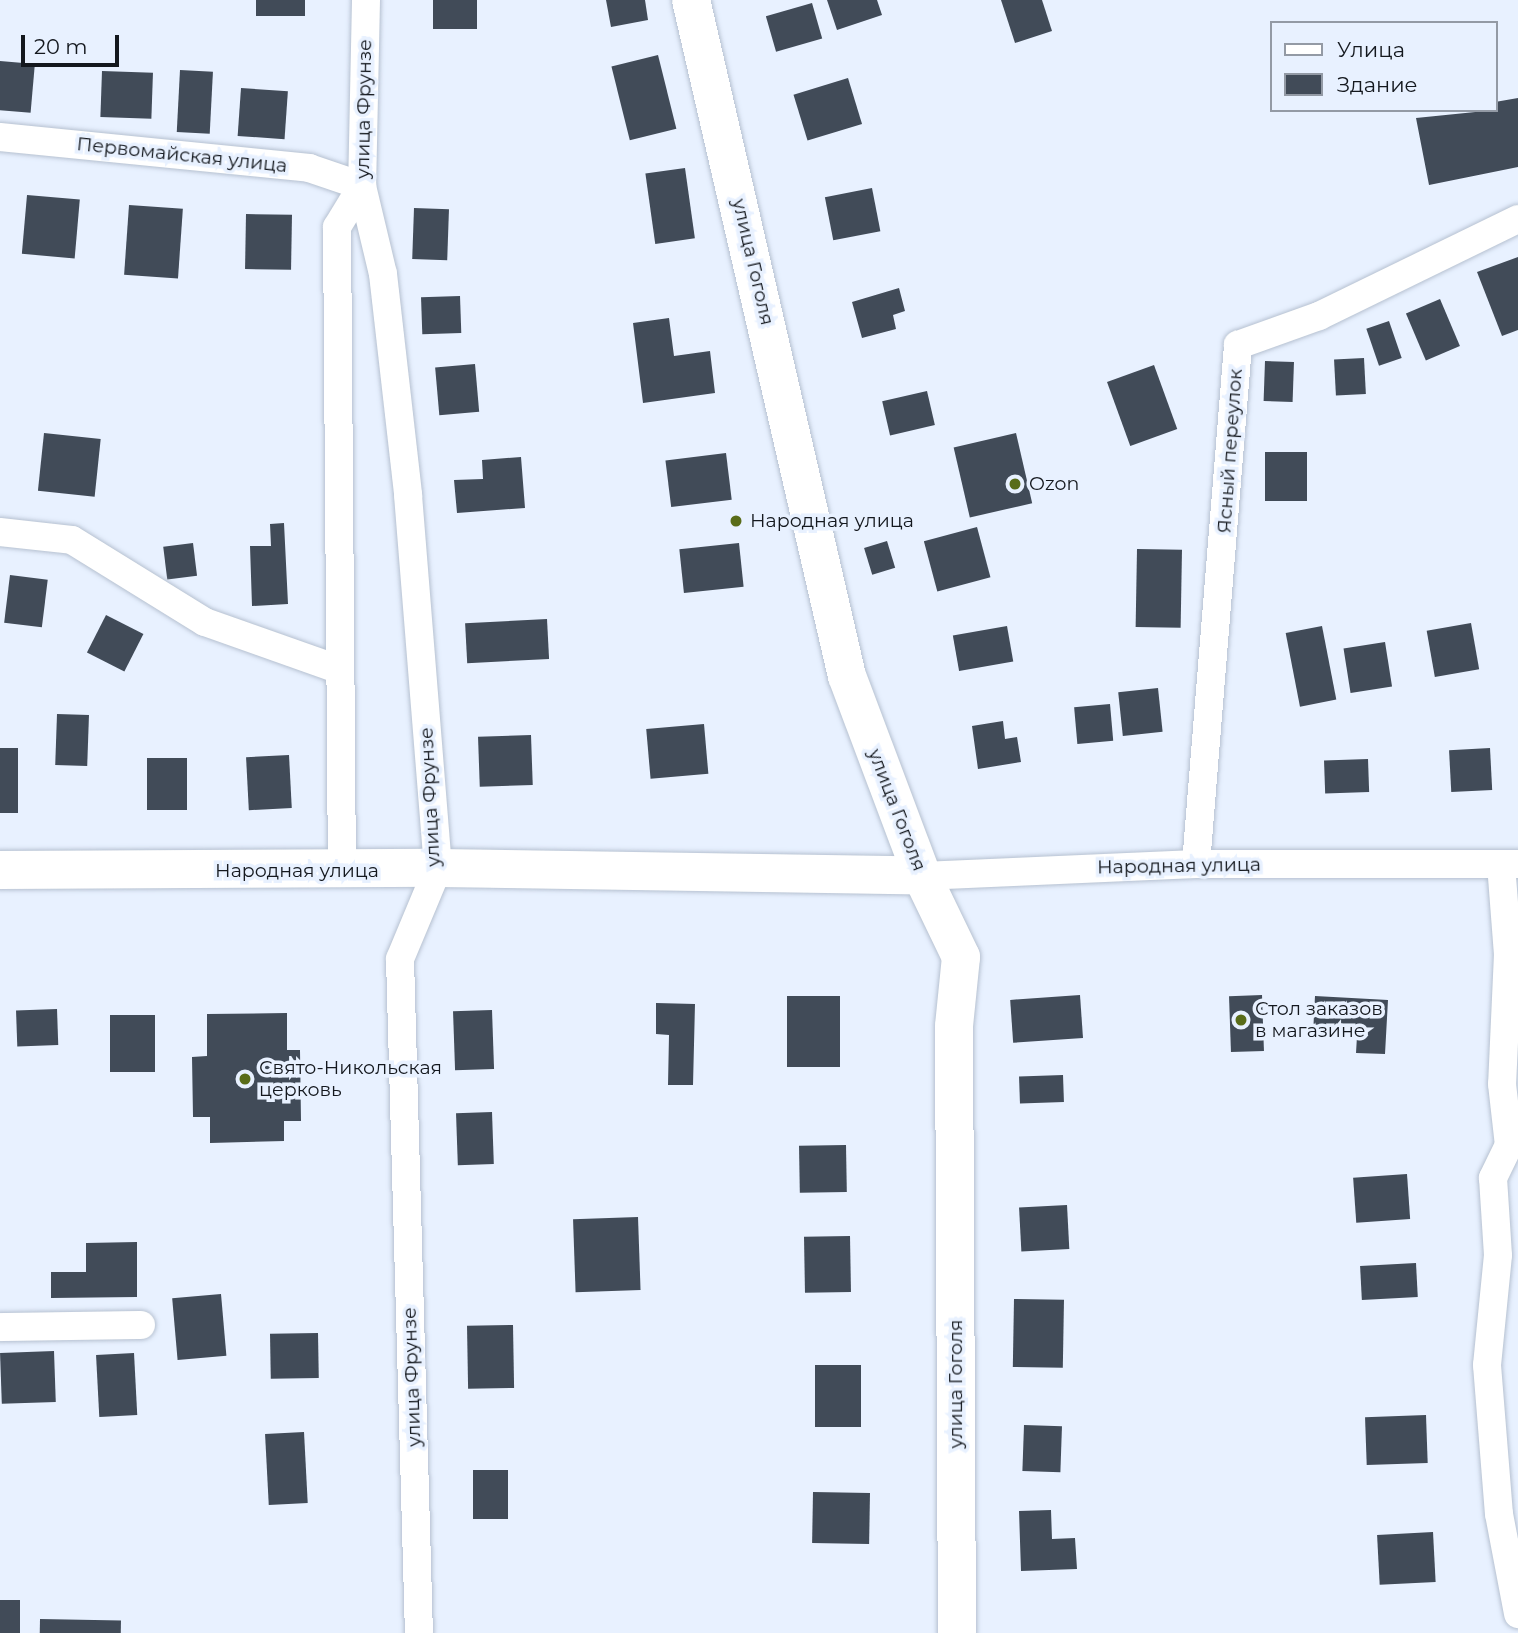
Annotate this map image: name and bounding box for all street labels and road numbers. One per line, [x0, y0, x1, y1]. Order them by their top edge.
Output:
street label: улица Фрунзе [351, 39, 377, 179]
street label: Первомайская улица [76, 133, 288, 177]
street label: улица Гоголя [727, 197, 779, 327]
street label: Ясный переулок [1213, 368, 1247, 534]
street label: улица Фрунзе [415, 727, 445, 867]
street label: улица Гоголя [863, 746, 931, 874]
street label: Народная улица [1097, 853, 1261, 879]
street label: Народная улица [215, 860, 379, 882]
street label: улица Фрунзе [398, 1307, 426, 1447]
street label: улица Гоголя [945, 1319, 967, 1449]

